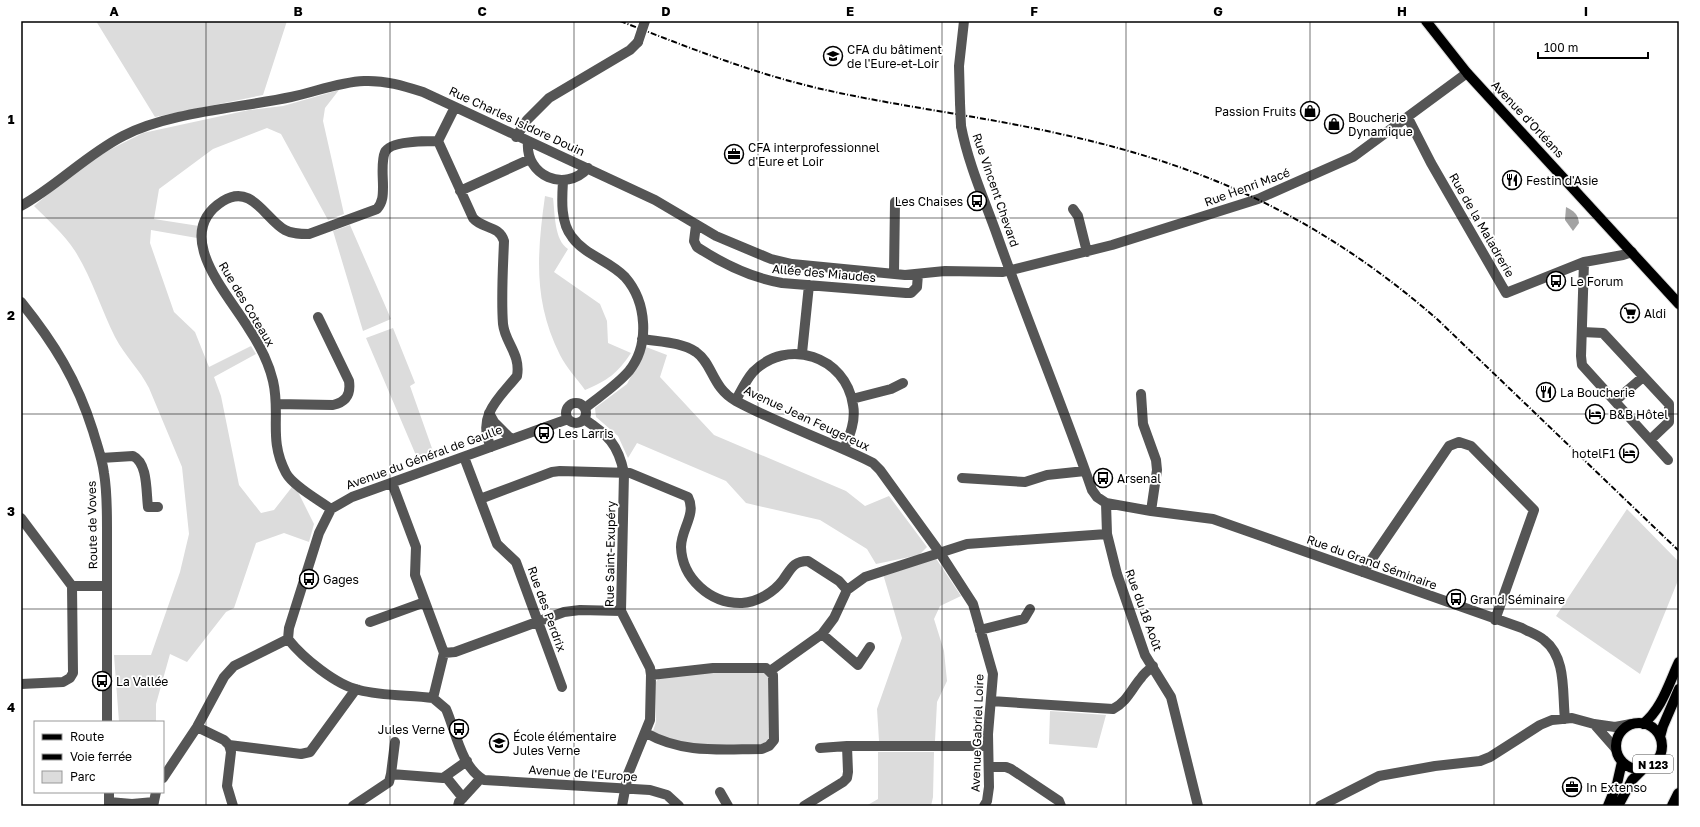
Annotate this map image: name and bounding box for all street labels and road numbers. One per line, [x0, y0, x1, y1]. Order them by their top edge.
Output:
street label: Avenue d'Orléans [1488, 77, 1568, 161]
street label: Rue Charles Isidore Douin [447, 83, 587, 159]
street label: Rue Vincent Chevard [969, 131, 1023, 249]
street label: Rue Henri Macé [1202, 165, 1292, 209]
street label: Rue de la Maladrerie [1446, 170, 1518, 280]
street label: Rue des Coteaux [216, 259, 279, 350]
street label: Allée des Miaudes [771, 261, 877, 285]
street label: Avenue Jean Feugereux [742, 382, 873, 454]
street label: Avenue du Général de Gaulle [344, 422, 504, 492]
street label: Route de Voves [84, 481, 100, 569]
street label: Rue Saint-Exupéry [602, 500, 618, 607]
street label: Rue du Grand Séminaire [1305, 531, 1439, 593]
street label: Rue des Perdrix [525, 564, 570, 654]
street label: Rue du 18 Août [1122, 567, 1166, 653]
street label: Avenue Gabriel Loire [967, 674, 987, 792]
road number: N 123 [1633, 755, 1673, 773]
street label: Avenue de l'Europe [528, 762, 638, 784]

